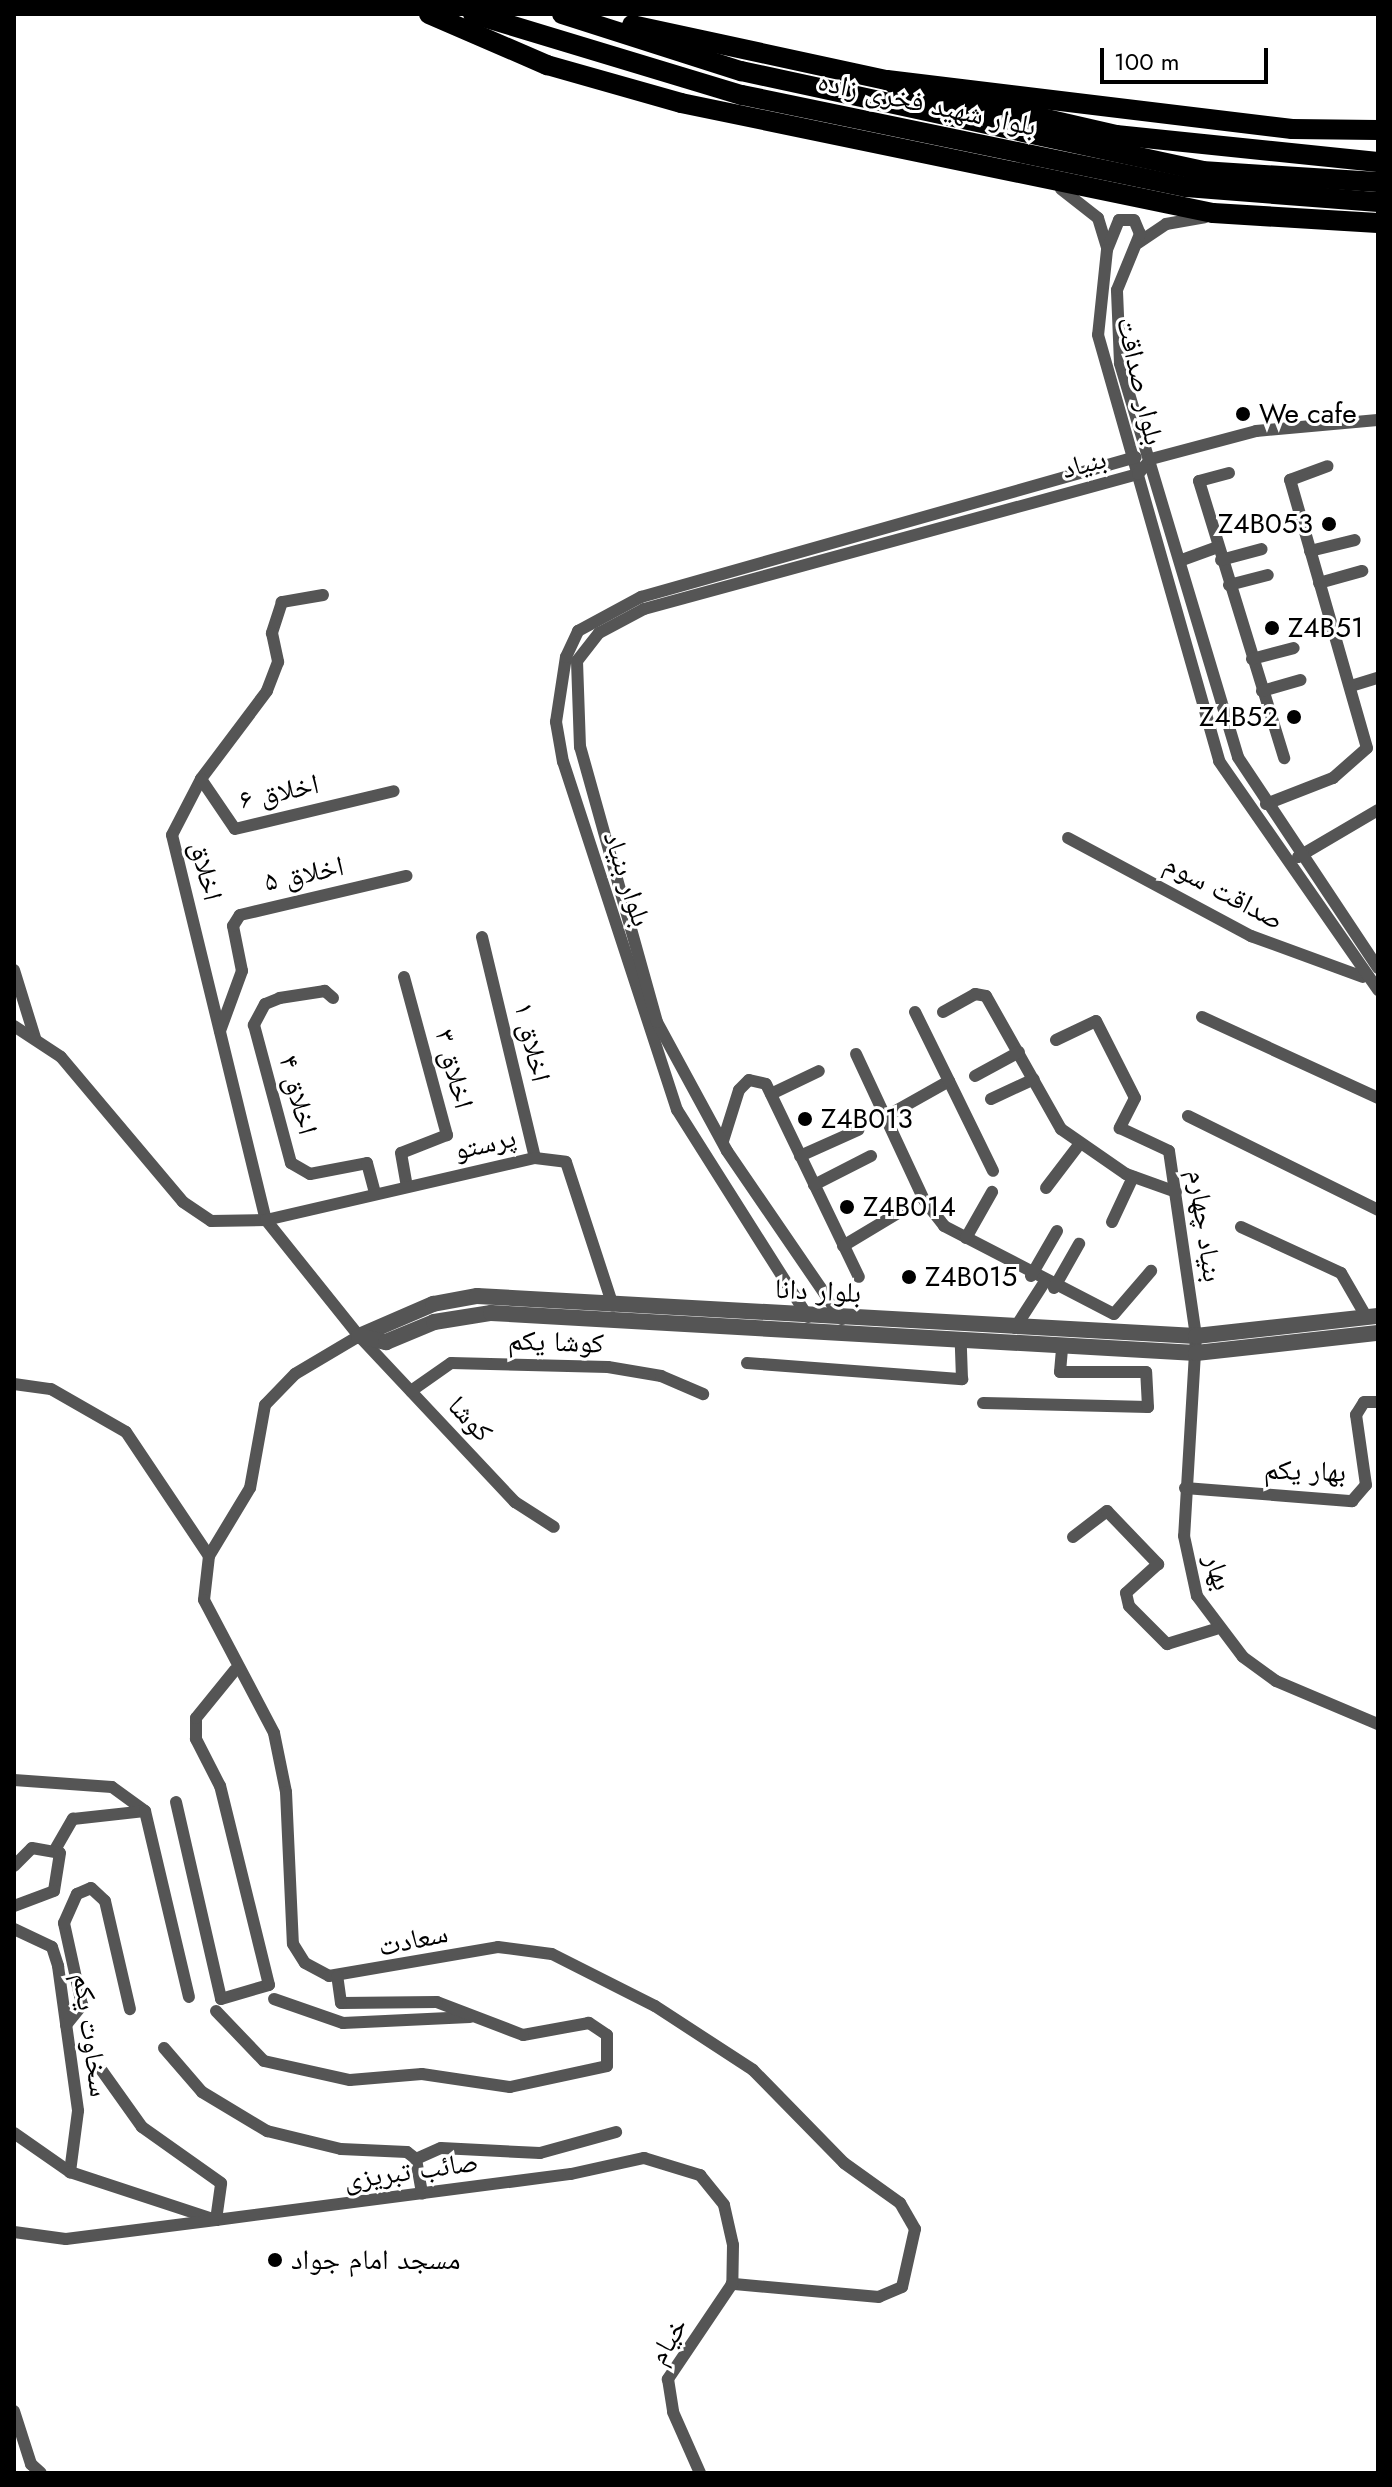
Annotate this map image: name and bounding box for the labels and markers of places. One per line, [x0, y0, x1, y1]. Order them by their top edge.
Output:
place label: We cafe [1259, 397, 1357, 431]
marker: We cafe [1234, 405, 1252, 423]
place label: Z4B053 [1218, 507, 1313, 541]
marker: Z4B053 [1320, 515, 1338, 533]
place label: Z4B51 [1288, 611, 1364, 645]
marker: Z4B51 [1263, 619, 1281, 637]
place label: Z4B52 [1199, 700, 1278, 734]
marker: Z4B52 [1285, 708, 1303, 726]
place label: Z4B013 [821, 1102, 913, 1136]
marker: Z4B013 [796, 1110, 814, 1128]
place label: Z4B014 [863, 1190, 956, 1224]
marker: Z4B014 [838, 1198, 856, 1216]
place label: Z4B015 [925, 1260, 1017, 1294]
marker: Z4B015 [900, 1268, 918, 1286]
place label: مسجد امام جواد [291, 2243, 460, 2277]
marker: مسجد امام جواد [266, 2251, 284, 2269]

